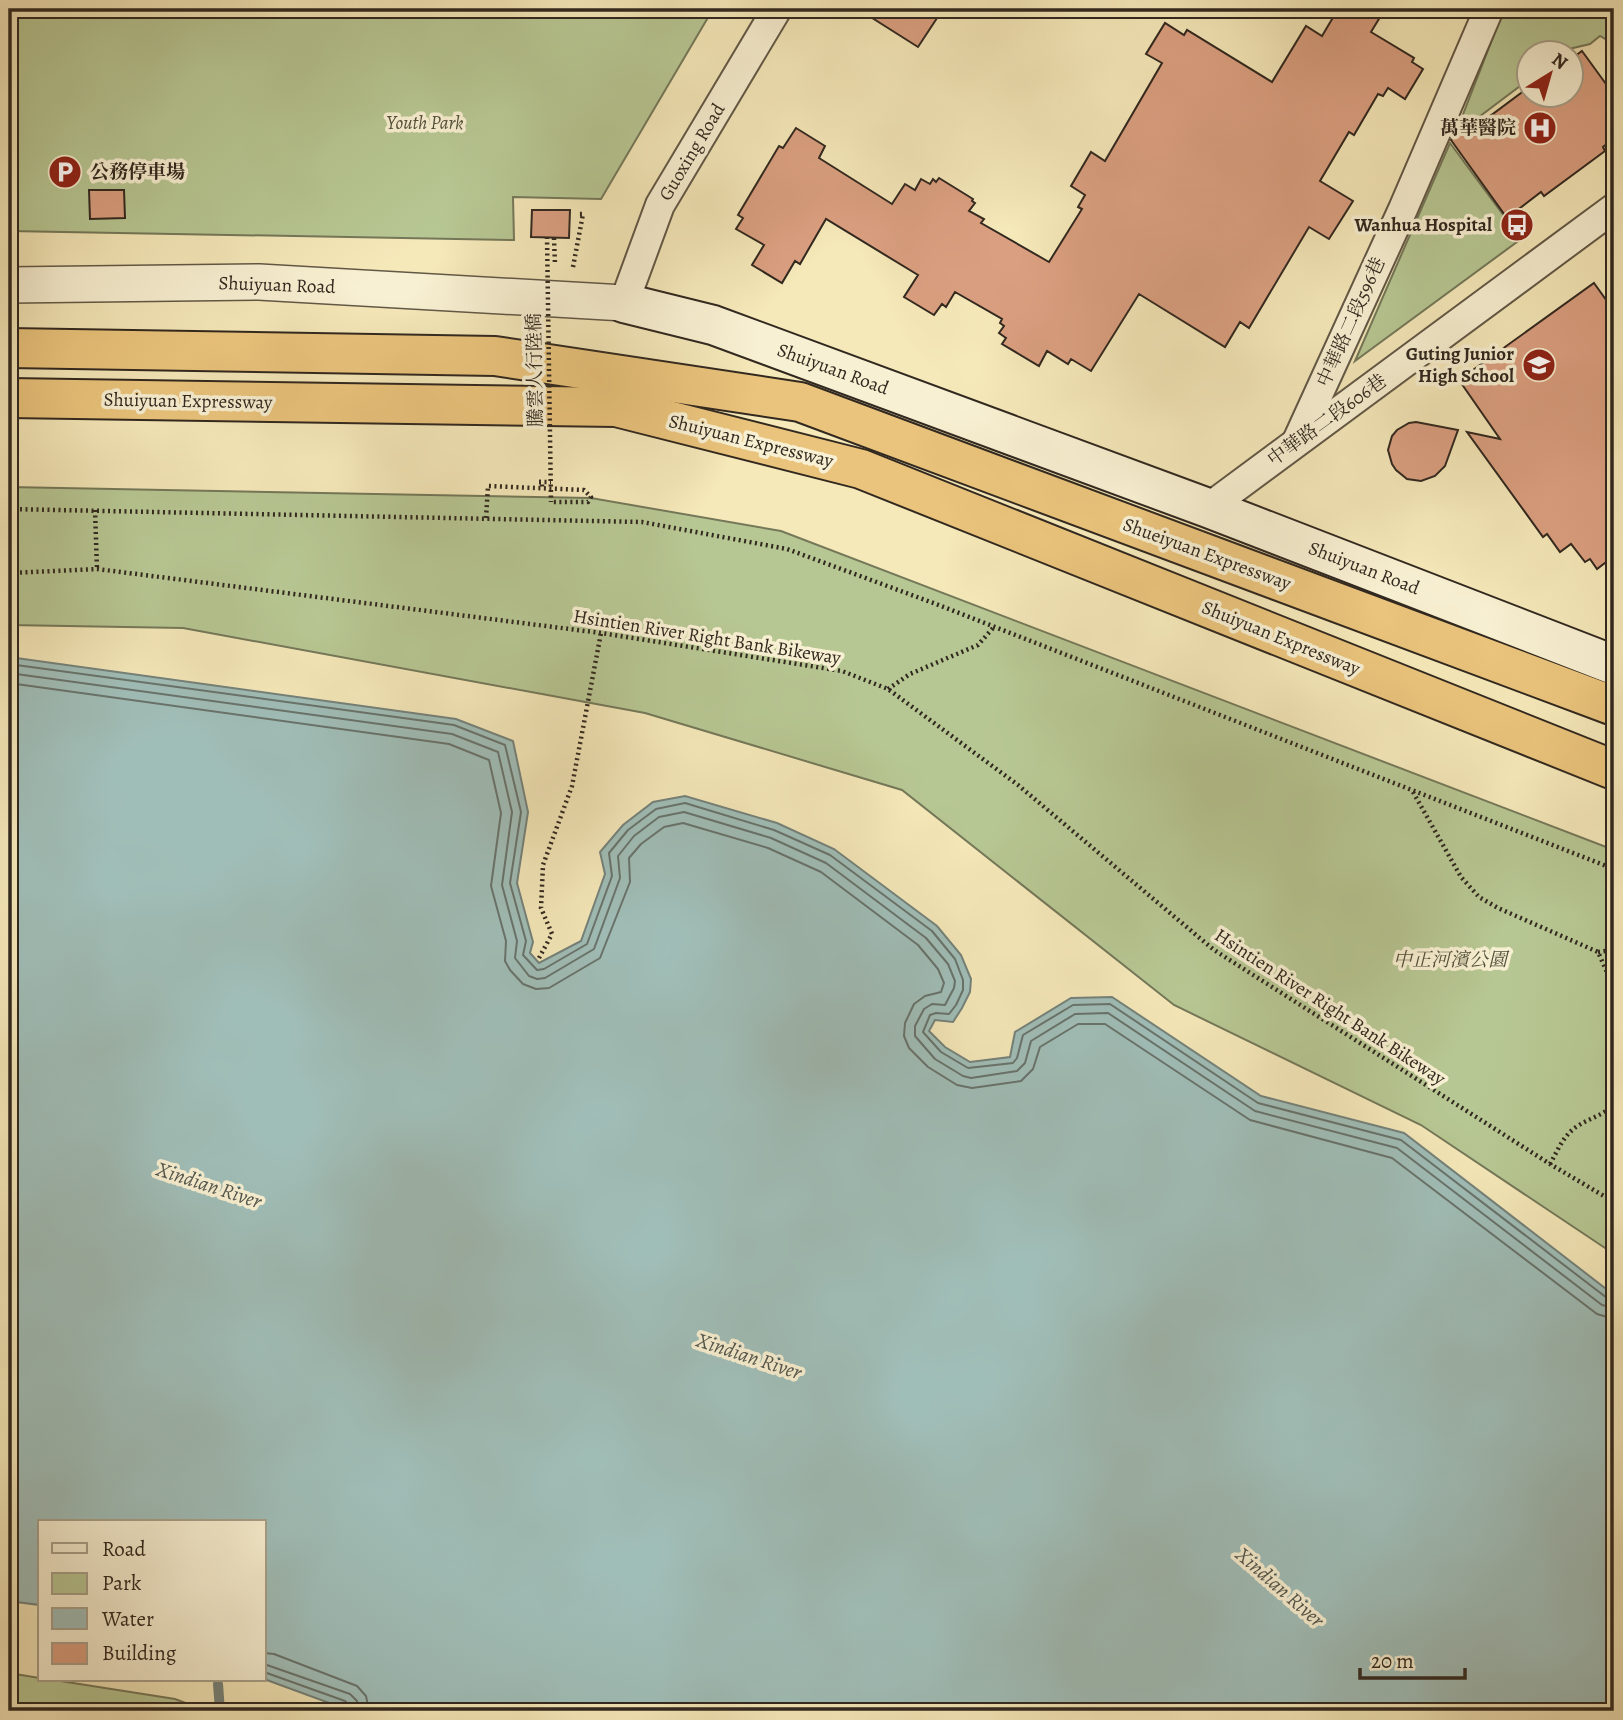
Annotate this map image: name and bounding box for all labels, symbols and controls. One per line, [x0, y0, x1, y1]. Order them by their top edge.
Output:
north arrow [1514, 38, 1584, 108]
text: N [1546, 47, 1573, 76]
street label: Guoxing Road [653, 98, 732, 206]
hospital icon: 萬華醫院 [1521, 109, 1559, 147]
park label: Youth Park [387, 110, 463, 136]
place label: 萬華醫院 [1440, 115, 1516, 141]
parking icon: 公務停車場 [46, 153, 84, 191]
place label: 公務停車場 [90, 159, 185, 185]
bus stop icon: Wanhua Hospital [1498, 206, 1536, 244]
place label: Wanhua Hospital [1353, 212, 1492, 238]
street label: 中華路二段596巷 [1311, 253, 1391, 391]
street label: Shuiyuan Road [218, 270, 337, 300]
street label: 騰雲人行陸橋 [521, 313, 549, 427]
street label: Shuiyuan Road [774, 337, 893, 401]
place label: Guting Junior High School [1406, 341, 1514, 389]
school or university icon: Guting Junior High School [1520, 346, 1558, 384]
street label: 中華路二段606巷 [1262, 368, 1392, 472]
street label: Shuiyuan Expressway [103, 387, 273, 415]
street label: Shuiyuan Expressway [666, 408, 836, 474]
street label: Shueiyuan Expressway [1119, 511, 1295, 597]
street label: Shuiyuan Road [1305, 535, 1424, 601]
street label: Shuiyuan Expressway [1198, 594, 1365, 682]
street label: Hsintien River Right Bank Bikeway [571, 603, 843, 671]
street label: Hsintien River Right Bank Bikeway [1209, 922, 1451, 1092]
park label: 中正河濱公園 [1393, 947, 1510, 973]
water label: Xindian River [152, 1155, 266, 1215]
water label: Xindian River [692, 1326, 806, 1386]
legend [38, 1520, 266, 1682]
text: Road [102, 1535, 146, 1563]
water label: Xindian River [1229, 1540, 1331, 1634]
text: Park [102, 1569, 142, 1597]
text: Water [101, 1605, 154, 1633]
scale bar [1360, 1636, 1466, 1680]
text: Building [102, 1639, 177, 1667]
text: 20 m [1371, 1647, 1414, 1675]

